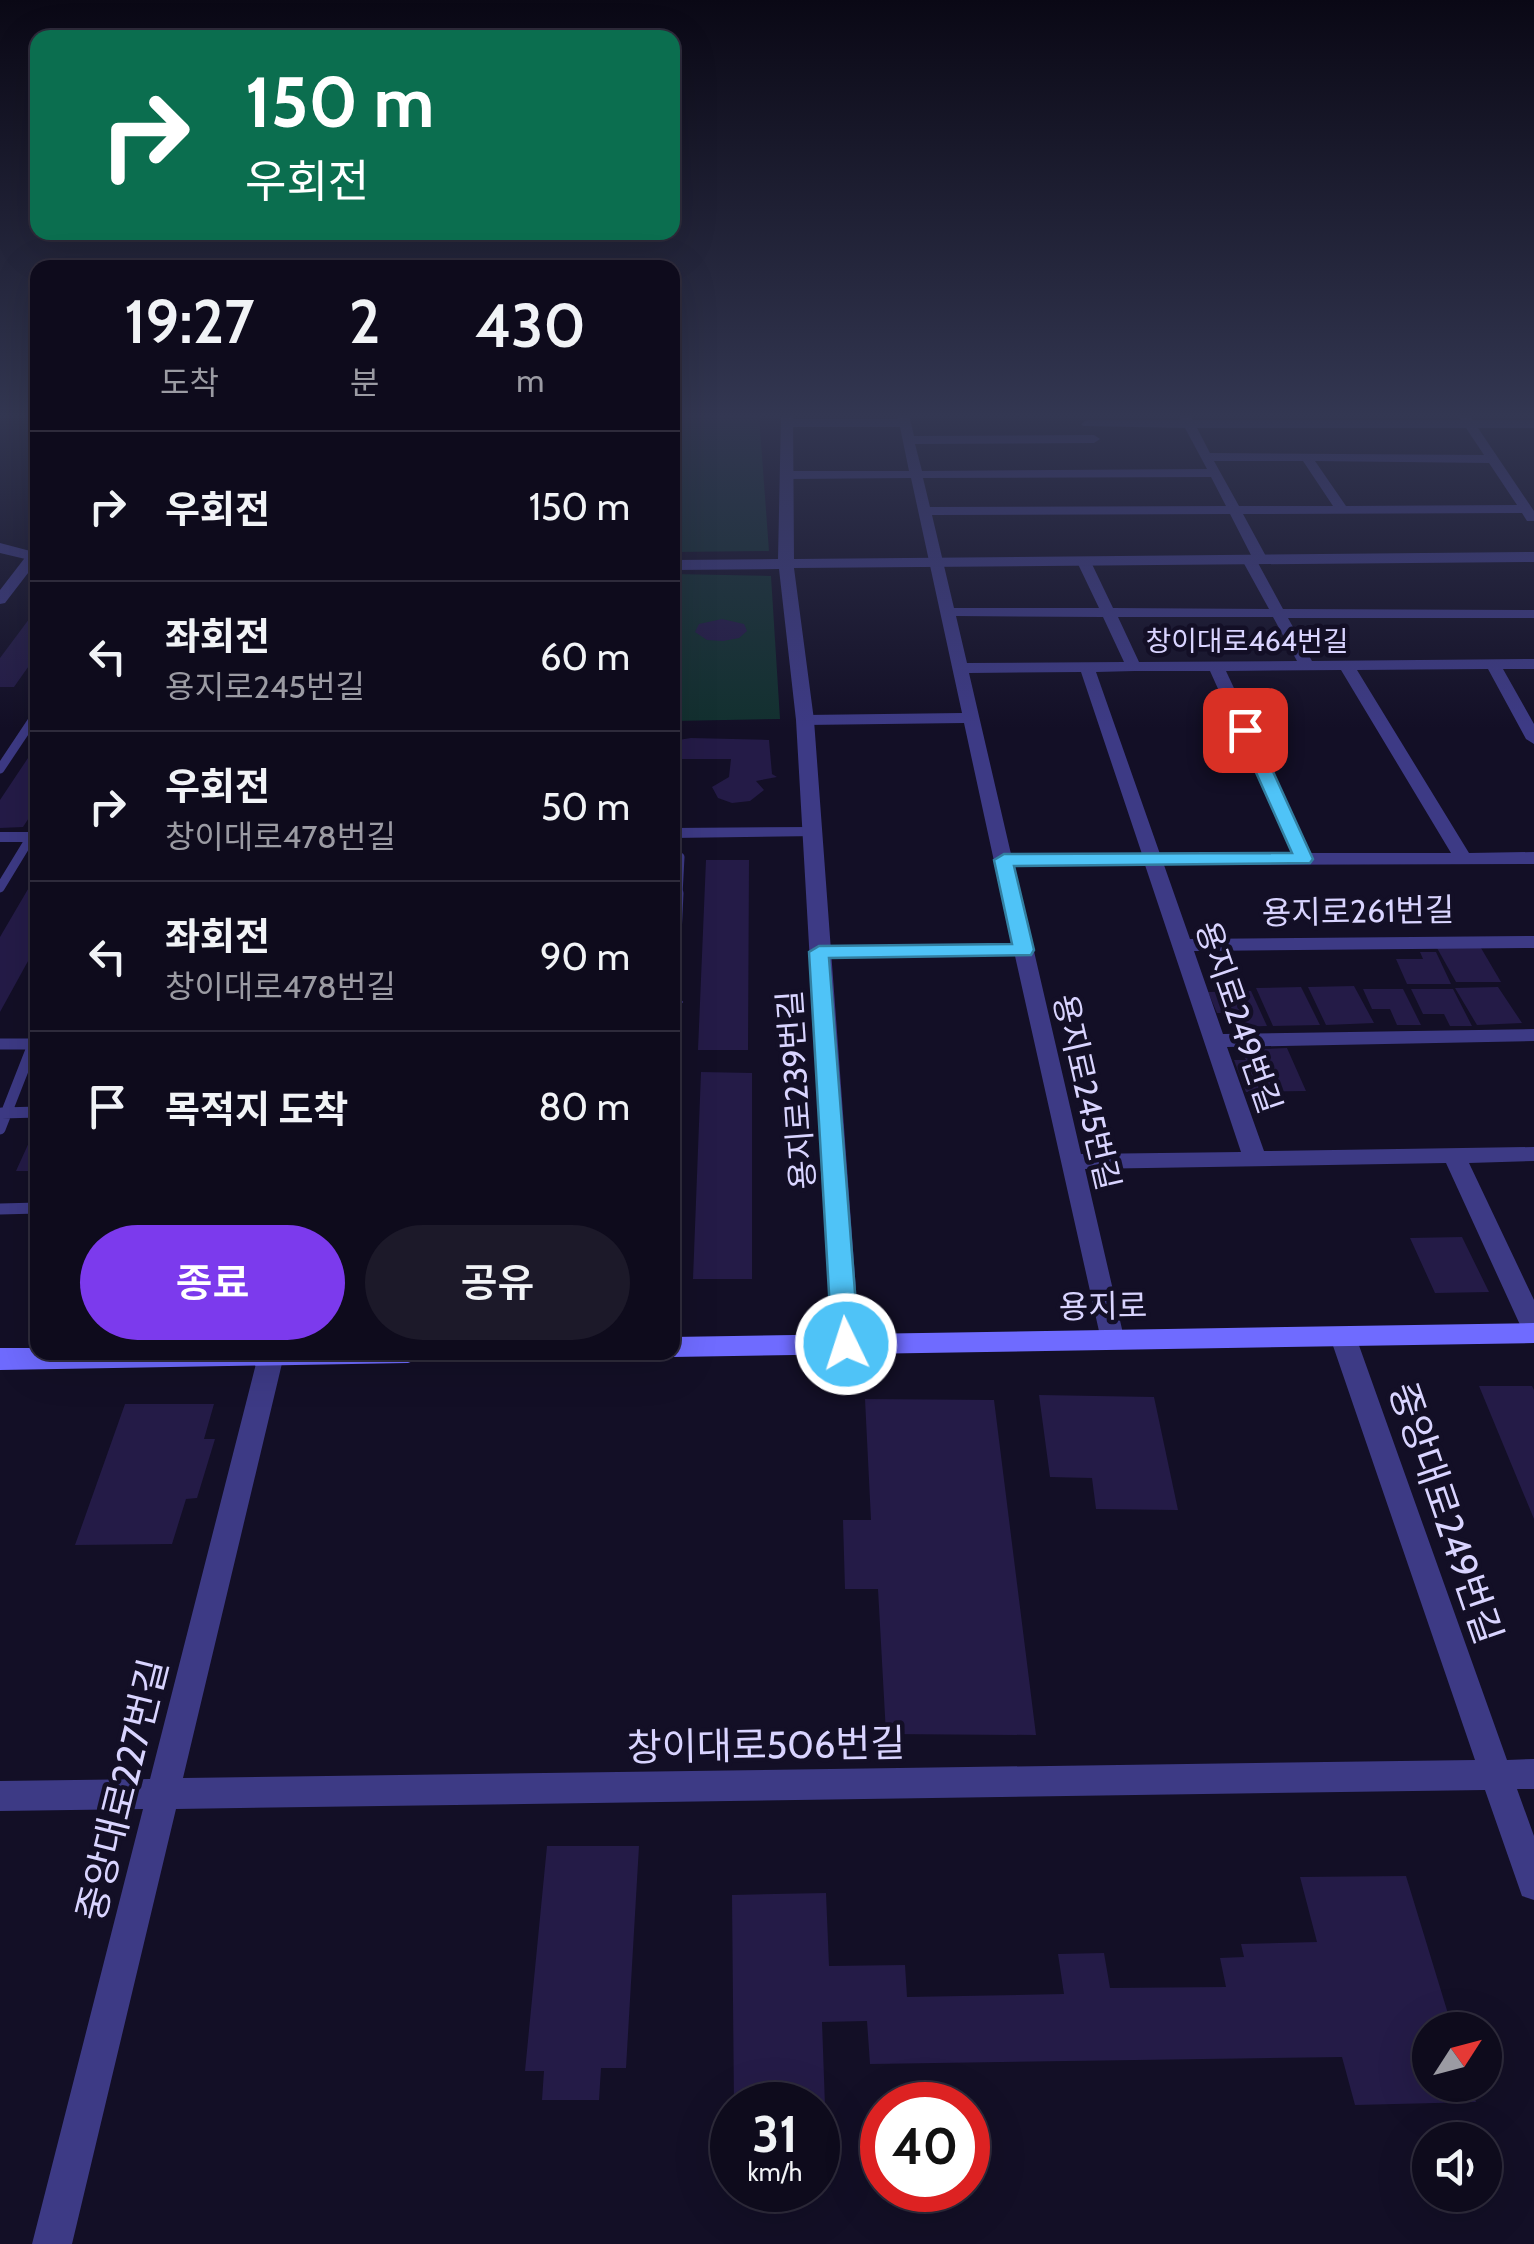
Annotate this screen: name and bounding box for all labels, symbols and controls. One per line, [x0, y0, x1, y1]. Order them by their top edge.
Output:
text: 150 m [245, 59, 434, 145]
icon: right [80, 70, 210, 200]
text: 우회전 [245, 154, 369, 208]
text: 19:27 [124, 285, 254, 358]
text: 2 [349, 285, 380, 358]
text: 430 [475, 289, 586, 362]
text: m [516, 361, 544, 400]
text: 도착 [160, 363, 219, 402]
text: 분 [350, 363, 379, 402]
icon: right [80, 479, 135, 534]
text: 150 m [529, 483, 630, 530]
text: 우회전 [165, 486, 270, 533]
text: 좌회전 [165, 613, 270, 660]
street label: 창이대로464번길 [1146, 624, 1348, 658]
icon: left [80, 629, 135, 684]
text: 60 m [540, 633, 630, 680]
text: 용지로245번길 [165, 667, 365, 706]
pin [1203, 688, 1288, 773]
icon: arrive [1218, 703, 1273, 758]
text: 우회전 [165, 763, 270, 810]
icon: right [80, 779, 135, 834]
text: 50 m [541, 783, 630, 830]
text: 창이대로478번길 [165, 817, 396, 856]
street label: 용지로261번길 [1262, 890, 1454, 932]
text: 좌회전 [165, 913, 270, 960]
street label: 용지로249번길 [1188, 916, 1290, 1118]
icon: left [80, 929, 135, 984]
text: 90 m [540, 933, 630, 980]
text: 창이대로478번길 [165, 967, 396, 1006]
street label: 용지로239번길 [770, 989, 822, 1191]
street label: 용지로245번길 [1046, 990, 1128, 1194]
icon: arrive [80, 1079, 135, 1134]
text: 80 m [539, 1083, 630, 1130]
text: 목적지 도착 [165, 1086, 348, 1133]
button: 종료 [80, 1225, 345, 1340]
button: 공유 [365, 1225, 630, 1340]
street label: 용지로 [1059, 1286, 1147, 1326]
position arrow [794, 1292, 898, 1396]
street label: 중앙대로249번길 [1379, 1376, 1513, 1650]
street label: 중앙대로227번길 [67, 1654, 177, 1926]
street label: 창이대로506번길 [626, 1719, 906, 1771]
north arrow [1412, 2012, 1502, 2102]
map controls [1412, 2012, 1502, 2212]
speed limit sign: 40 [860, 2082, 990, 2212]
text: 31 [752, 2104, 798, 2165]
button: sound [1412, 2122, 1502, 2212]
text: km/h [748, 2157, 802, 2187]

